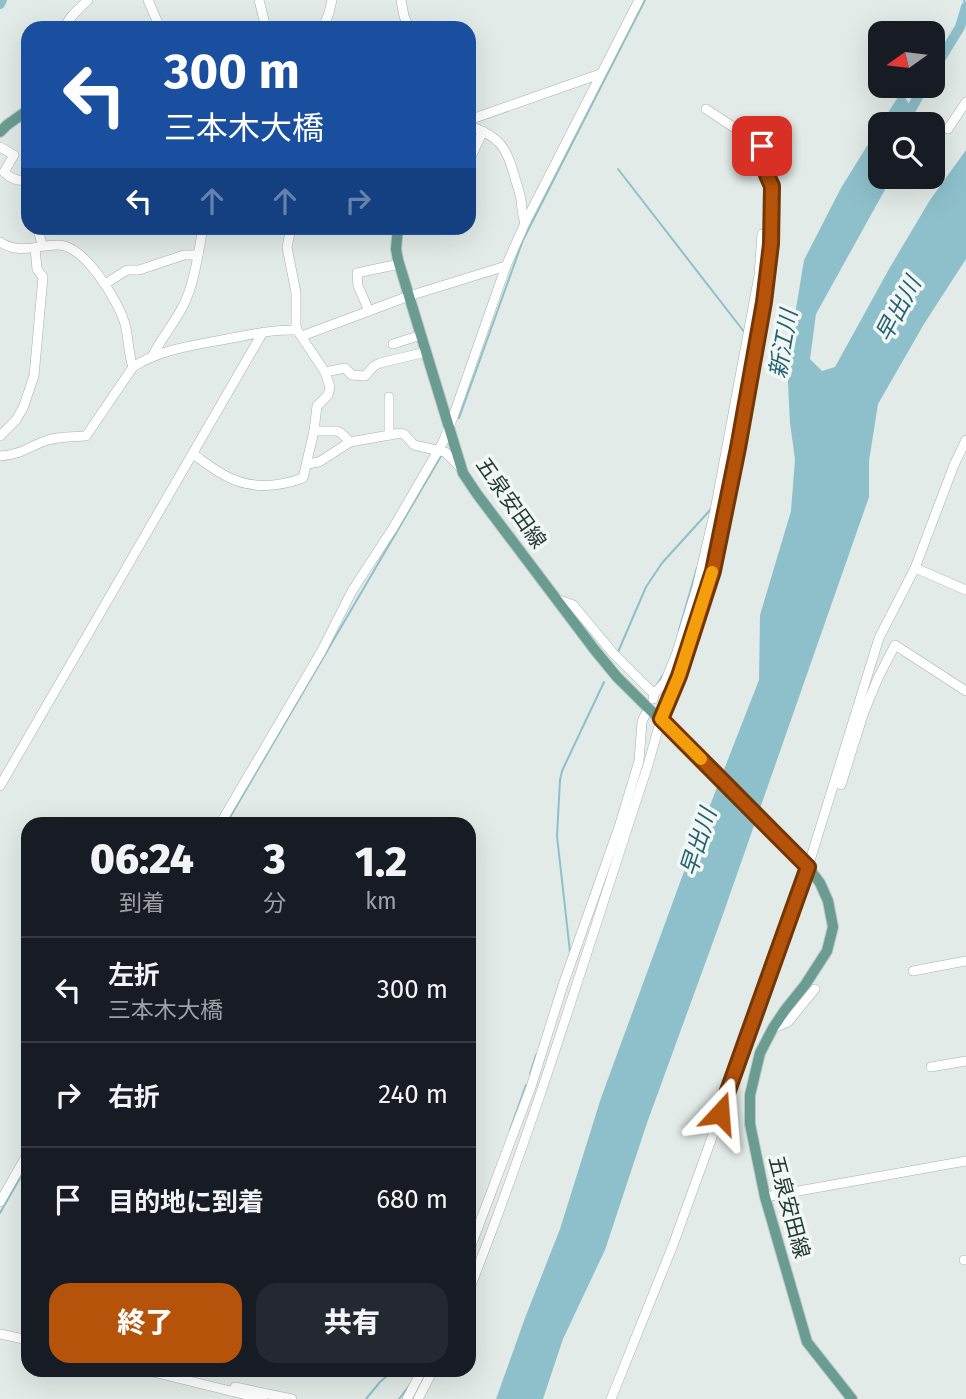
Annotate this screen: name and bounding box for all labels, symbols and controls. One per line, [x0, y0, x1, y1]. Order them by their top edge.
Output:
north arrow [868, 21, 945, 98]
map controls [868, 21, 945, 189]
text: 300 m [164, 42, 300, 101]
icon: left [49, 49, 140, 140]
text: 三本木大橋 [164, 109, 324, 147]
button: search [868, 112, 945, 189]
pin [732, 116, 792, 176]
icon: arrive [743, 127, 781, 165]
icon: left [120, 182, 158, 220]
icon: ahead [193, 182, 231, 220]
icon: ahead [266, 182, 304, 220]
icon: right [339, 182, 377, 220]
water label: 早出川 [869, 269, 928, 346]
water label: 新江川 [763, 305, 803, 380]
street label: 五泉安田線 [470, 453, 552, 553]
water label: 早出川 [674, 802, 723, 879]
text: 06:24 [90, 834, 194, 884]
text: 3 [263, 834, 286, 884]
text: 1.2 [355, 837, 407, 887]
text: km [365, 887, 397, 915]
text: 到着 [119, 889, 165, 917]
text: 分 [263, 889, 286, 917]
text: 左折 [108, 960, 160, 991]
icon: left [49, 971, 87, 1009]
text: 300 m [377, 974, 448, 1005]
text: 三本木大橋 [108, 996, 223, 1024]
icon: right [49, 1076, 87, 1114]
position arrow [683, 1076, 757, 1150]
text: 240 m [378, 1079, 448, 1110]
text: 右折 [108, 1082, 160, 1113]
street label: 五泉安田線 [763, 1153, 815, 1261]
icon: arrive [49, 1181, 87, 1219]
text: 680 m [376, 1184, 448, 1215]
text: 目的地に到着 [108, 1187, 264, 1218]
button: 終了 [49, 1283, 242, 1363]
button: 共有 [256, 1283, 448, 1363]

